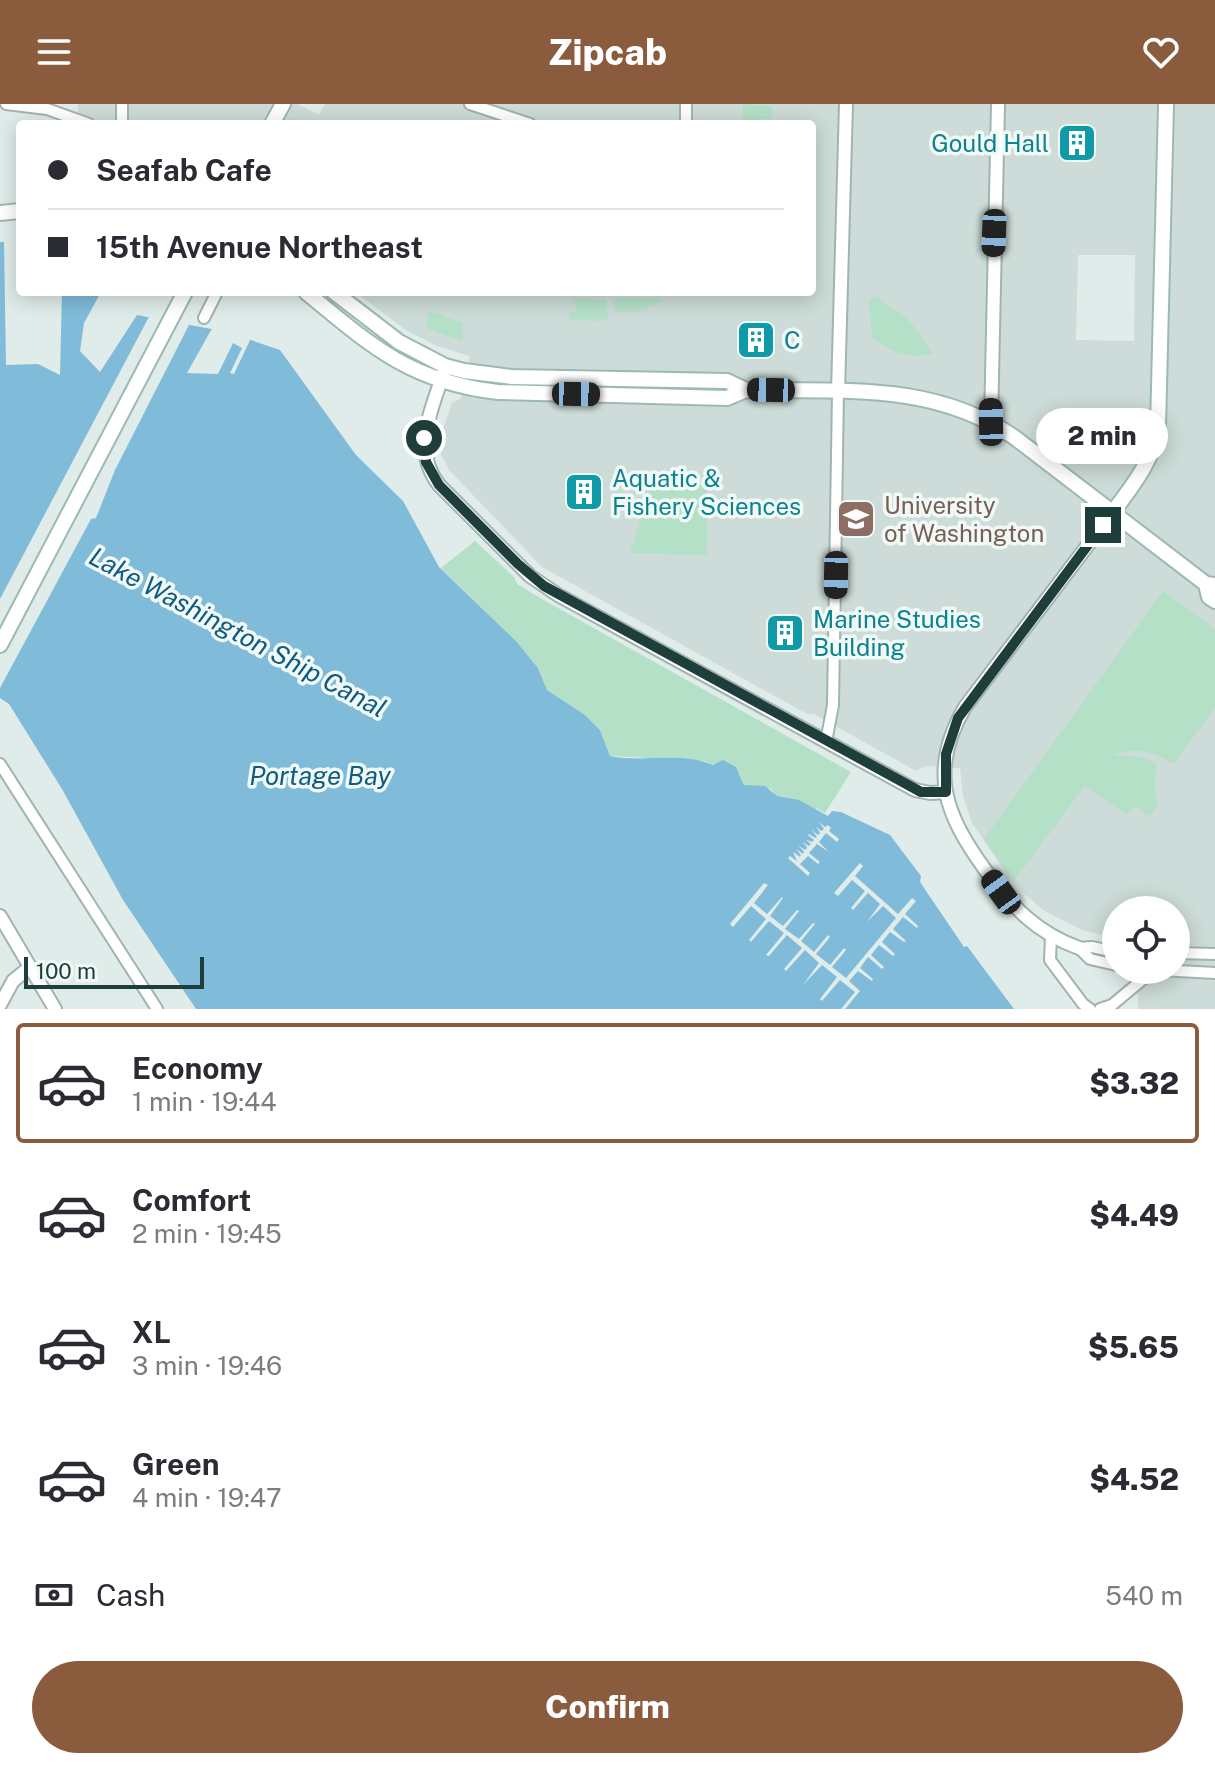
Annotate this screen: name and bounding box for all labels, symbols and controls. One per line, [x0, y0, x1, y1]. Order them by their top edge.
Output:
icon: menu [32, 30, 76, 74]
icon: heart [1139, 30, 1183, 74]
text: Zipcab [548, 31, 667, 73]
building icon: Gould Hall [1056, 122, 1098, 164]
place label: Gould Hall [931, 129, 1049, 157]
text: Seafab Cafe [96, 152, 272, 188]
car [981, 209, 1007, 257]
text: 15th Avenue Northeast [96, 229, 423, 265]
building icon: C [735, 319, 777, 361]
place label: C [784, 326, 801, 354]
car [747, 378, 795, 402]
car [552, 382, 600, 406]
car [979, 398, 1003, 446]
callout: 2 min [1037, 409, 1169, 465]
route start [406, 420, 442, 456]
text: 2 min [1067, 420, 1137, 451]
place label: Aquatic & Fishery Sciences [612, 464, 801, 520]
building icon: Aquatic & Fishery Sciences [563, 471, 605, 513]
place label: University of Washington [884, 491, 1044, 547]
school or university icon: University of Washington [835, 498, 877, 540]
route end [1085, 507, 1121, 543]
water label: Lake Washington Ship Canal [84, 540, 392, 724]
car [824, 551, 848, 599]
place label: Marine Studies Building [813, 605, 981, 661]
building icon: Marine Studies Building [764, 612, 806, 654]
water label: Portage Bay [249, 760, 392, 791]
car [977, 866, 1025, 918]
map controls [1102, 896, 1190, 984]
button: locate [1102, 896, 1190, 984]
scale bar [24, 953, 204, 989]
text: 100 m [36, 958, 96, 984]
icon: car [36, 1047, 108, 1119]
text: Economy [132, 1050, 263, 1086]
text: $3.32 [1089, 1065, 1179, 1101]
text: 1 min · 19:44 [132, 1086, 277, 1117]
icon: car [36, 1179, 108, 1251]
text: Comfort [132, 1182, 251, 1218]
text: $4.49 [1089, 1197, 1179, 1233]
text: 2 min · 19:45 [132, 1218, 282, 1249]
icon: car [36, 1311, 108, 1383]
text: XL [132, 1314, 171, 1350]
text: $5.65 [1088, 1329, 1179, 1365]
text: 3 min · 19:46 [132, 1350, 282, 1381]
icon: car [36, 1443, 108, 1515]
text: Green [132, 1446, 219, 1482]
text: $4.52 [1089, 1461, 1179, 1497]
text: 4 min · 19:47 [132, 1482, 282, 1513]
icon: cash [32, 1573, 76, 1617]
text: Cash [96, 1577, 165, 1613]
text: 540 m [1105, 1580, 1183, 1611]
button: Confirm [32, 1661, 1183, 1753]

